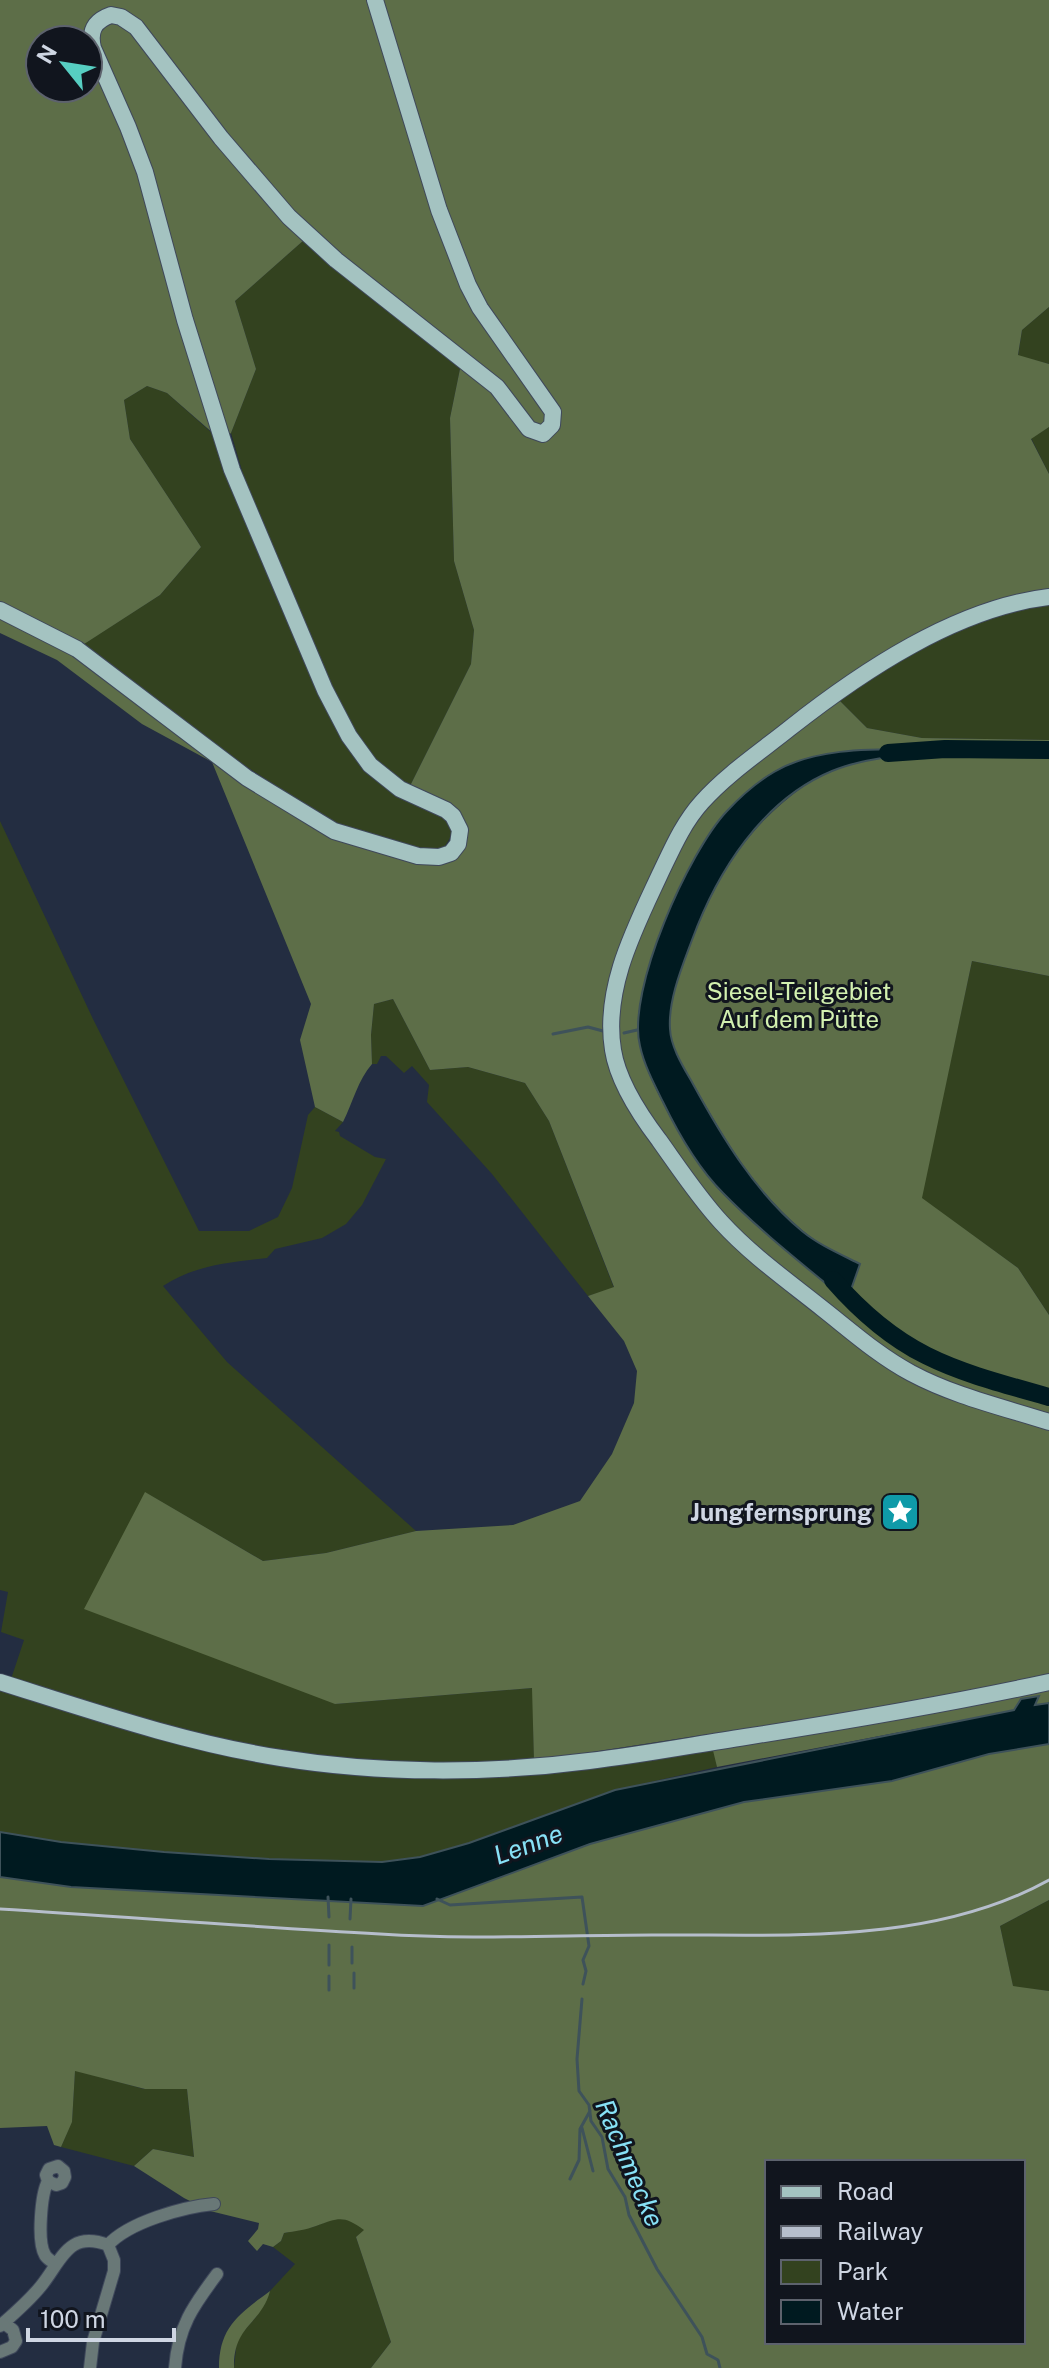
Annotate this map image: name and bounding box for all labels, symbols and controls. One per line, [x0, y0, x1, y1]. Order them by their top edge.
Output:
north arrow [24, 24, 104, 104]
text: N [31, 40, 62, 68]
park label: Siesel-Teilgebiet Auf dem Pütte [707, 977, 891, 1033]
place icon: Jungfernsprung [879, 1491, 921, 1533]
place label: Jungfernsprung [690, 1498, 872, 1526]
water label: Lenne [489, 1817, 567, 1871]
water label: Rachmecke [589, 2095, 671, 2231]
legend [765, 2160, 1025, 2344]
text: Road [837, 2177, 894, 2205]
text: Railway [837, 2217, 923, 2245]
text: Park [837, 2257, 888, 2285]
scale bar [28, 2292, 174, 2342]
text: Water [837, 2297, 904, 2325]
text: 100 m [40, 2305, 106, 2333]

